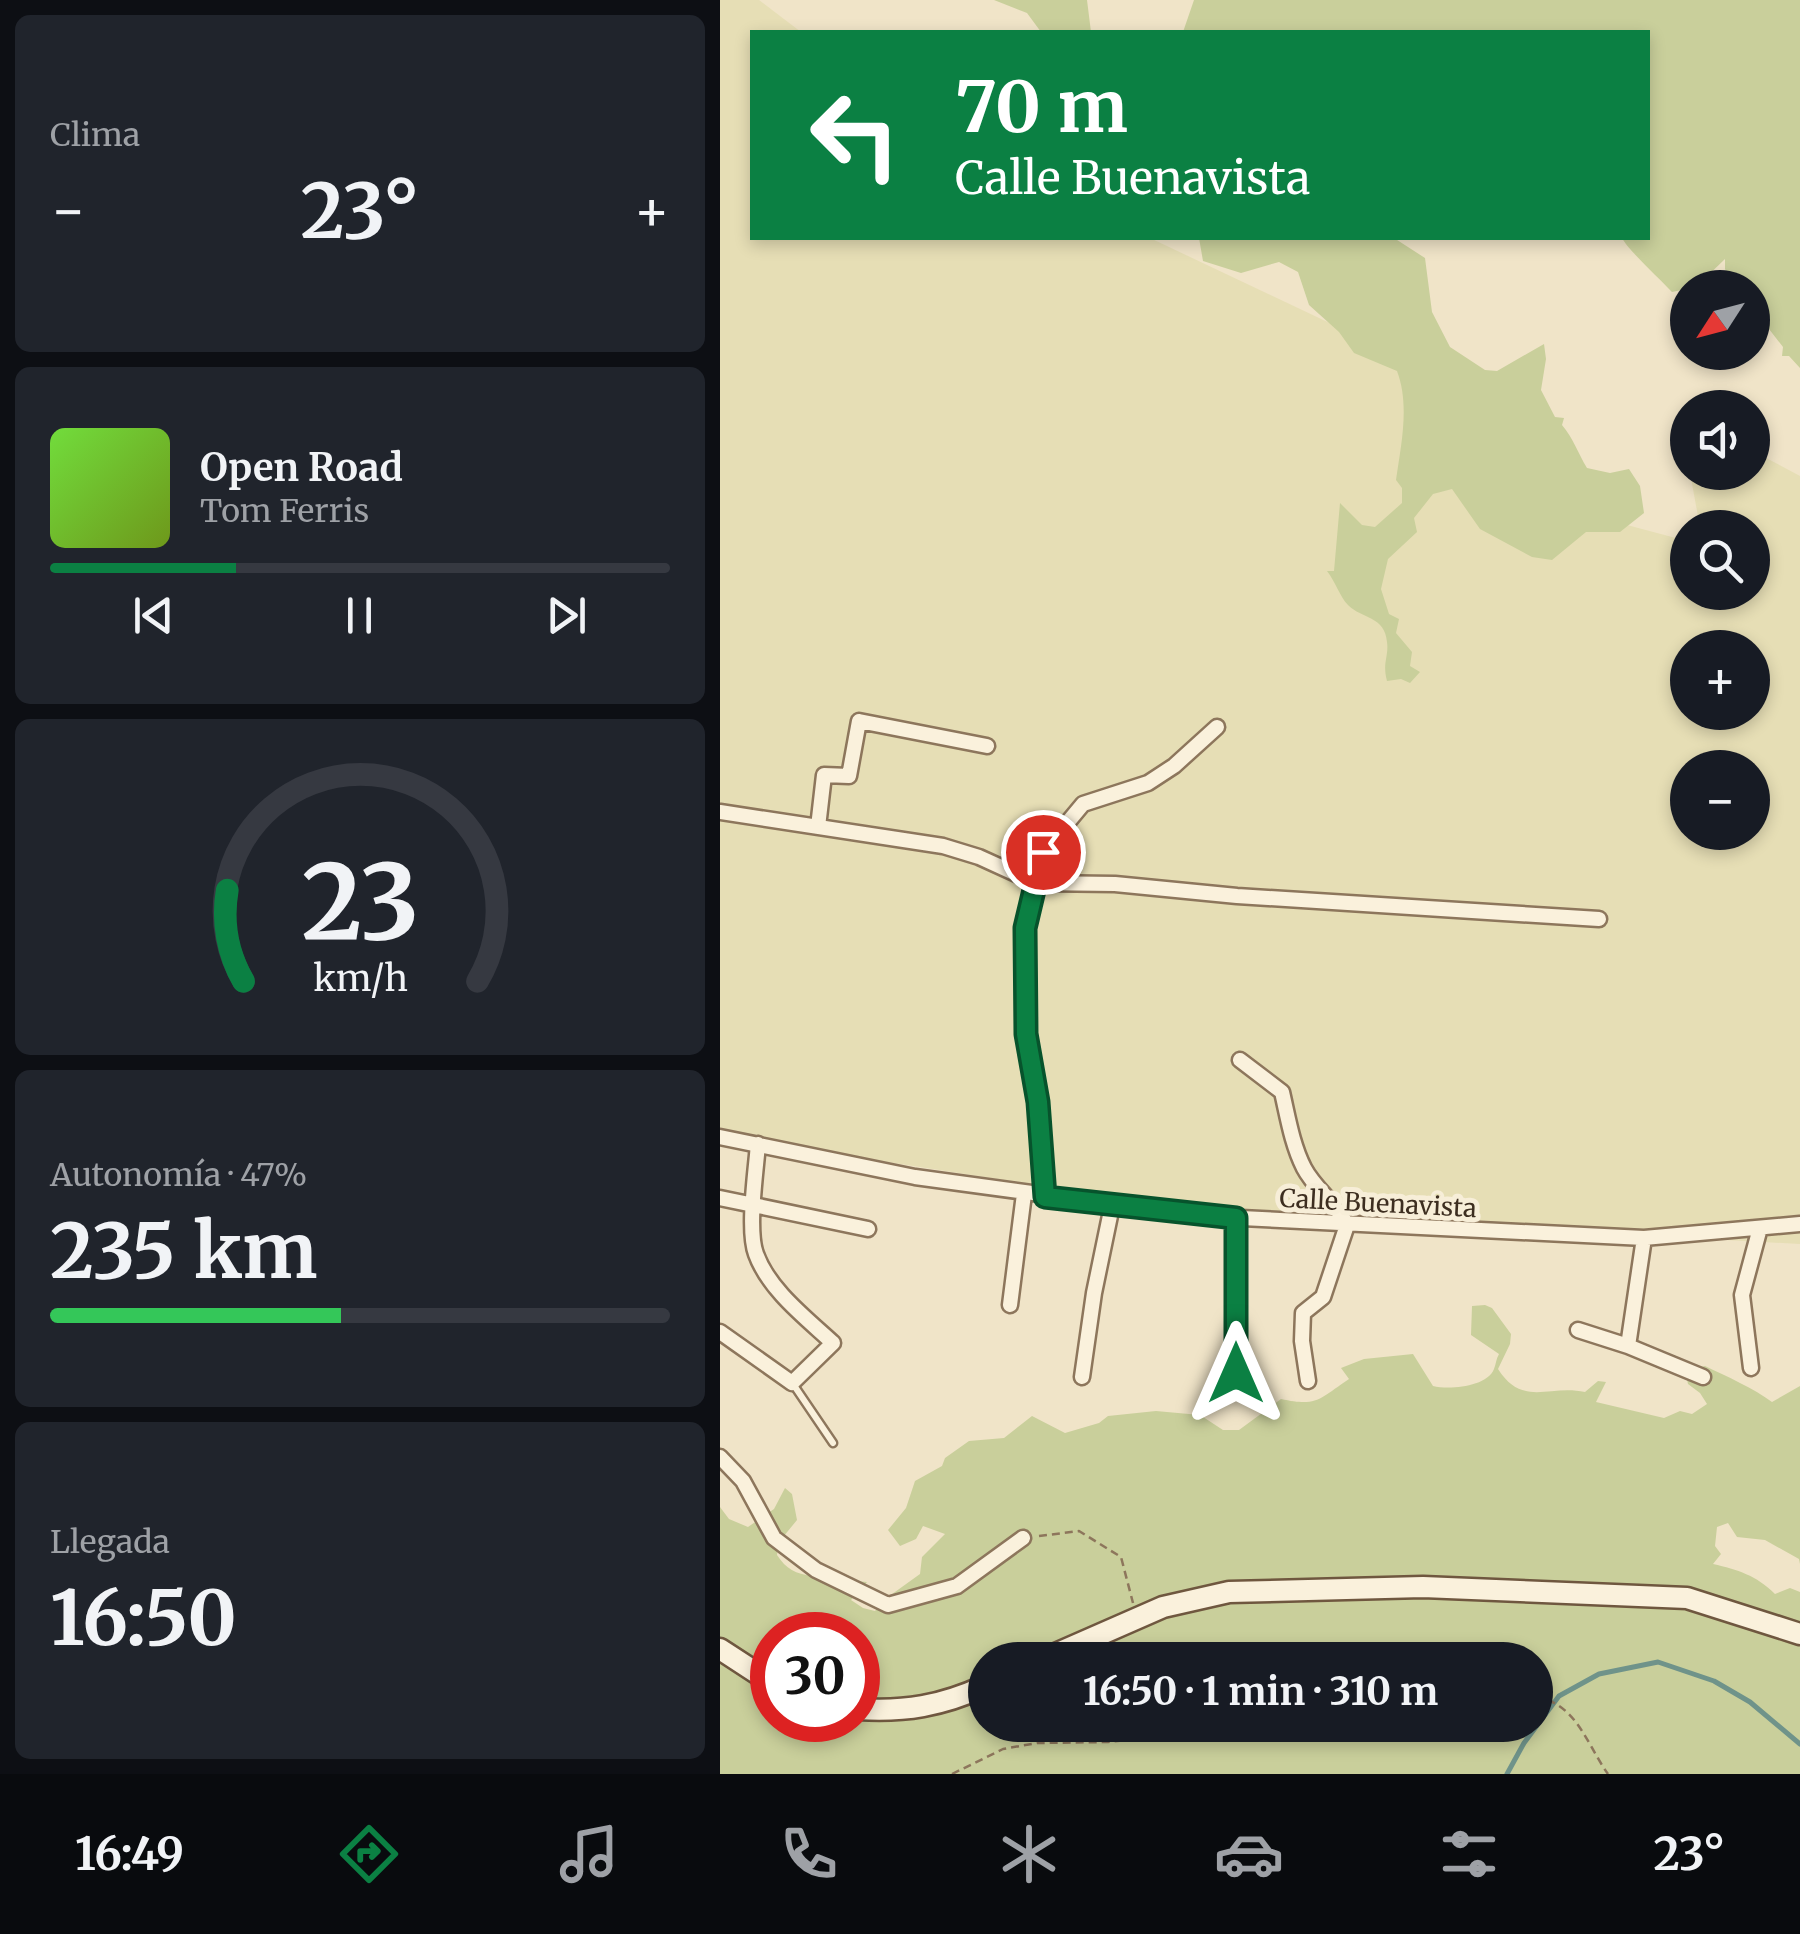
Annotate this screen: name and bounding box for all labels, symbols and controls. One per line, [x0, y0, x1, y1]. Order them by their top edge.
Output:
text: 70 m [955, 63, 1128, 151]
icon: left [790, 70, 920, 200]
text: Clima [50, 115, 140, 155]
text: Calle Buenavista [955, 150, 1310, 206]
text: 23° [301, 164, 419, 258]
text: − [50, 176, 87, 245]
text: + [633, 176, 670, 245]
north arrow [1670, 270, 1770, 370]
map controls [1670, 270, 1770, 850]
button: sound [1670, 390, 1770, 490]
text: Open Road [200, 444, 403, 491]
text: Tom Ferris [200, 491, 369, 531]
button: search [1670, 510, 1770, 610]
icon: previous [126, 588, 181, 643]
icon: pause [332, 588, 387, 643]
icon: next [539, 588, 594, 643]
button: + [1670, 630, 1770, 730]
button: − [1670, 750, 1770, 850]
pin [1001, 810, 1086, 895]
icon: arrive [1016, 825, 1071, 880]
text: 23 [301, 837, 419, 967]
text: km/h [313, 956, 407, 1001]
text: Autonomía · 47% [50, 1155, 307, 1195]
street label: Calle Buenavista [1279, 1182, 1477, 1224]
text: 235 km [50, 1204, 318, 1298]
position arrow [1184, 1321, 1288, 1425]
text: Llegada [50, 1522, 170, 1562]
text: 16:50 [50, 1571, 237, 1665]
speed limit sign: 30 [750, 1612, 880, 1742]
text: 16:50 · 1 min · 310 m [1083, 1668, 1438, 1715]
icon: directions [334, 1819, 404, 1889]
icon: music [554, 1819, 624, 1889]
icon: phone [774, 1819, 844, 1889]
icon: climate [994, 1819, 1064, 1889]
icon: car [1214, 1819, 1284, 1889]
icon: filters [1434, 1819, 1504, 1889]
text: 16:49 [75, 1826, 184, 1882]
text: 23° [1654, 1826, 1725, 1882]

